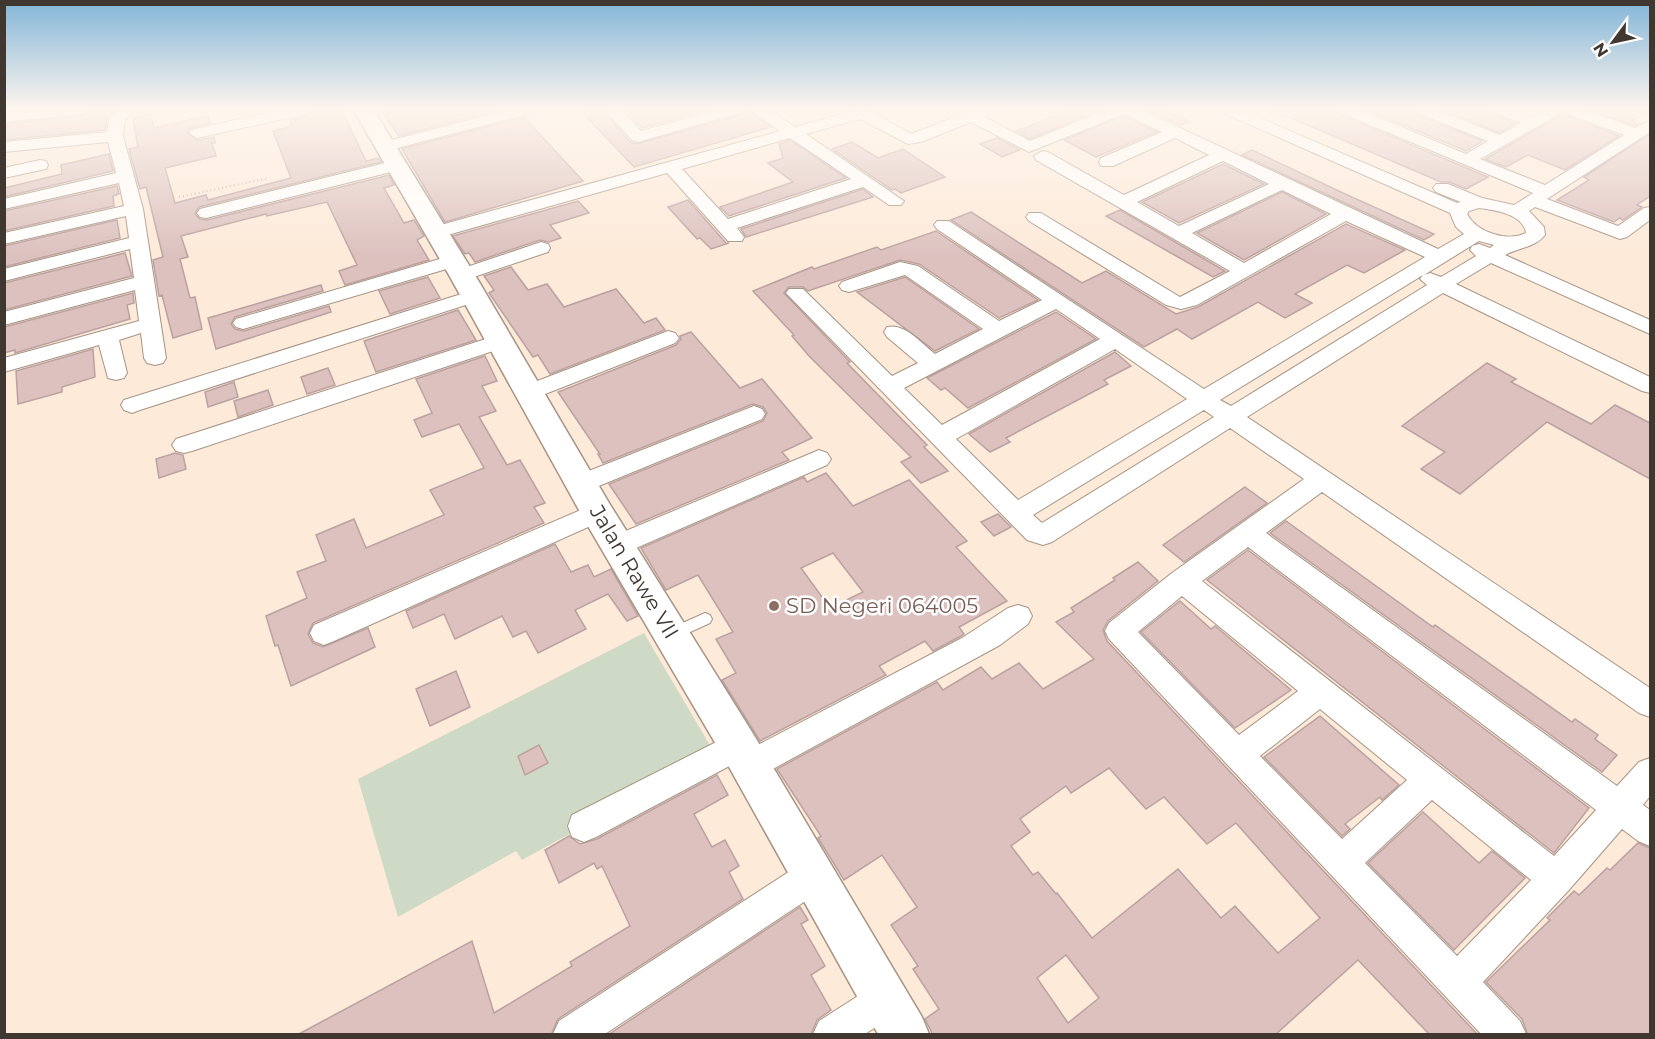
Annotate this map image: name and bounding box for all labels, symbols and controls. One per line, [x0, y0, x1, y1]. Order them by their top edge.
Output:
north arrow [1583, 12, 1643, 72]
text: N [1589, 39, 1612, 60]
street label: Jalan Rawe VII [584, 500, 684, 643]
place label: SD Negeri 064005 [786, 593, 978, 618]
marker: SD Negeri 064005 [767, 599, 781, 613]

